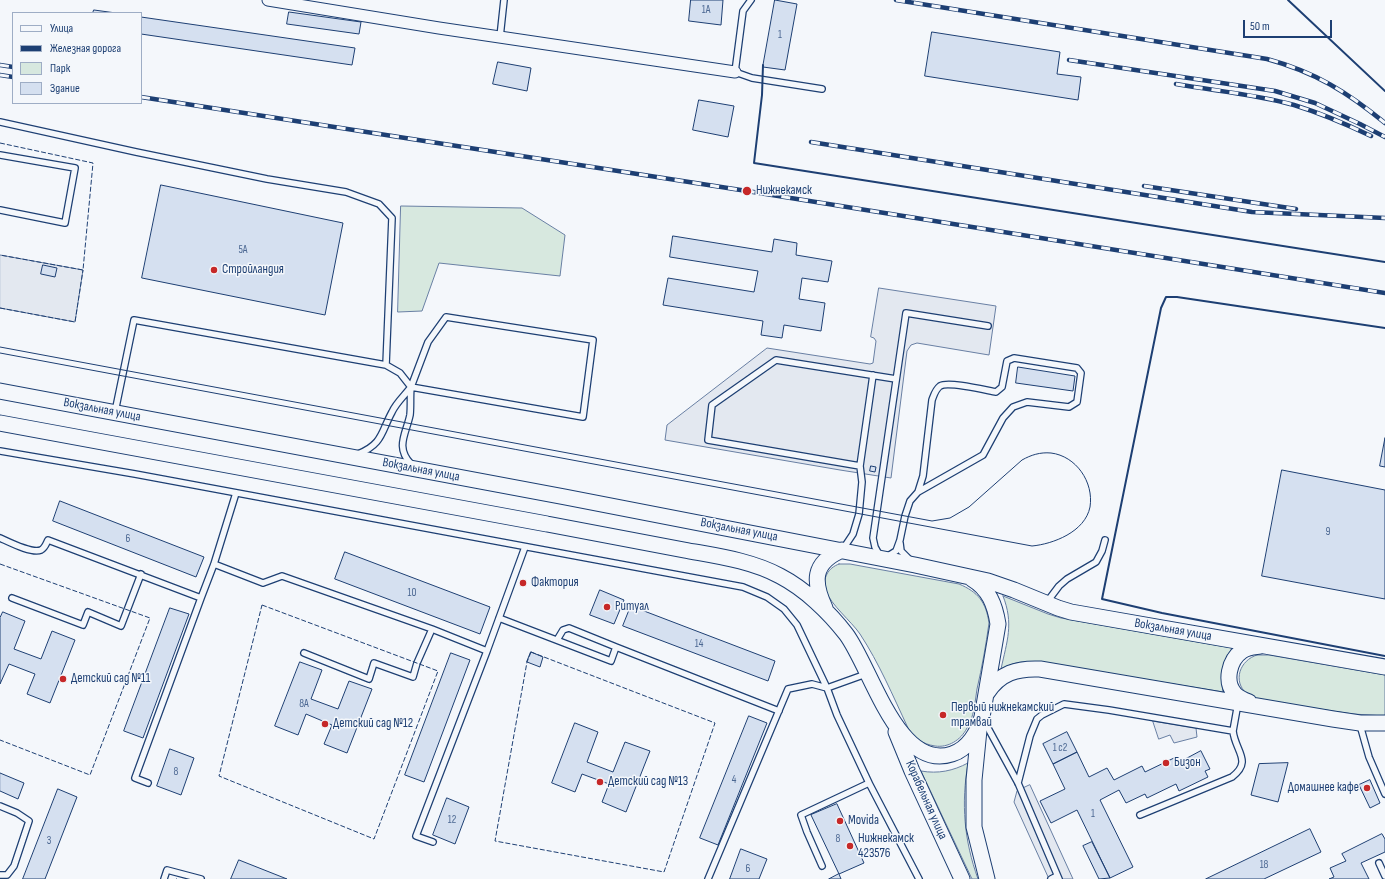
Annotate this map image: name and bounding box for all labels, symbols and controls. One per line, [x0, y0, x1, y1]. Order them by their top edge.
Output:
house number: 1А [702, 3, 710, 17]
legend [12, 12, 142, 104]
scale bar [1245, 12, 1334, 38]
text: 50 m [1250, 19, 1270, 34]
text: Улица [50, 21, 73, 36]
house number: 1 [778, 28, 782, 42]
text: Железная дорога [50, 41, 121, 56]
text: Парк [50, 61, 70, 76]
text: Здание [50, 81, 80, 96]
place label: Нижнекамск [756, 183, 812, 199]
marker: Нижнекамск [741, 185, 753, 197]
house number: 5А [238, 243, 248, 257]
place label: Стройландия [222, 262, 284, 278]
marker: Стройландия [209, 265, 219, 275]
street label: Вокзальная улица [62, 395, 142, 425]
street label: Вокзальная улица [381, 455, 461, 485]
street label: Вокзальная улица [699, 515, 779, 545]
house number: 9 [1326, 525, 1330, 539]
house number: 6 [126, 532, 130, 546]
place label: Фактория [531, 575, 579, 591]
marker: Фактория [518, 578, 528, 588]
house number: 10 [408, 586, 416, 600]
place label: Ритуал [615, 599, 649, 615]
marker: Ритуал [602, 602, 612, 612]
street label: Вокзальная улица [1133, 616, 1213, 644]
house number: 14 [695, 637, 703, 651]
place label: Детский сад №11 [71, 671, 150, 687]
marker: Детский сад №11 [58, 674, 68, 684]
house number: 8А [299, 697, 309, 711]
place label: Первый нижнекамский трамвай [951, 700, 1054, 731]
marker: Первый нижнекамский трамвай [938, 710, 948, 720]
place label: Детский сад №12 [333, 716, 413, 732]
marker: Детский сад №12 [320, 719, 330, 729]
house number: 1 с2 [1053, 741, 1067, 755]
place label: Бизон [1174, 755, 1201, 771]
street label: Корабельная улица [902, 758, 950, 842]
marker: Бизон [1161, 758, 1171, 768]
house number: 8 [174, 765, 178, 779]
house number: 4 [732, 773, 736, 787]
place label: Детский сад №13 [608, 774, 688, 790]
marker: Детский сад №13 [595, 777, 605, 787]
place label: Домашнее кафе [1288, 780, 1359, 796]
marker: Домашнее кафе [1362, 783, 1372, 793]
house number: 1 [1091, 807, 1095, 821]
house number: 12 [448, 813, 456, 827]
place label: Movida [848, 813, 879, 829]
marker: Movida [835, 816, 845, 826]
place label: Нижнекамск 423576 [858, 831, 914, 862]
house number: 8 [836, 832, 840, 846]
house number: 3 [47, 834, 51, 848]
marker: Нижнекамск 423576 [845, 841, 855, 851]
house number: 18 [1260, 858, 1268, 872]
house number: 6 [746, 862, 750, 876]

